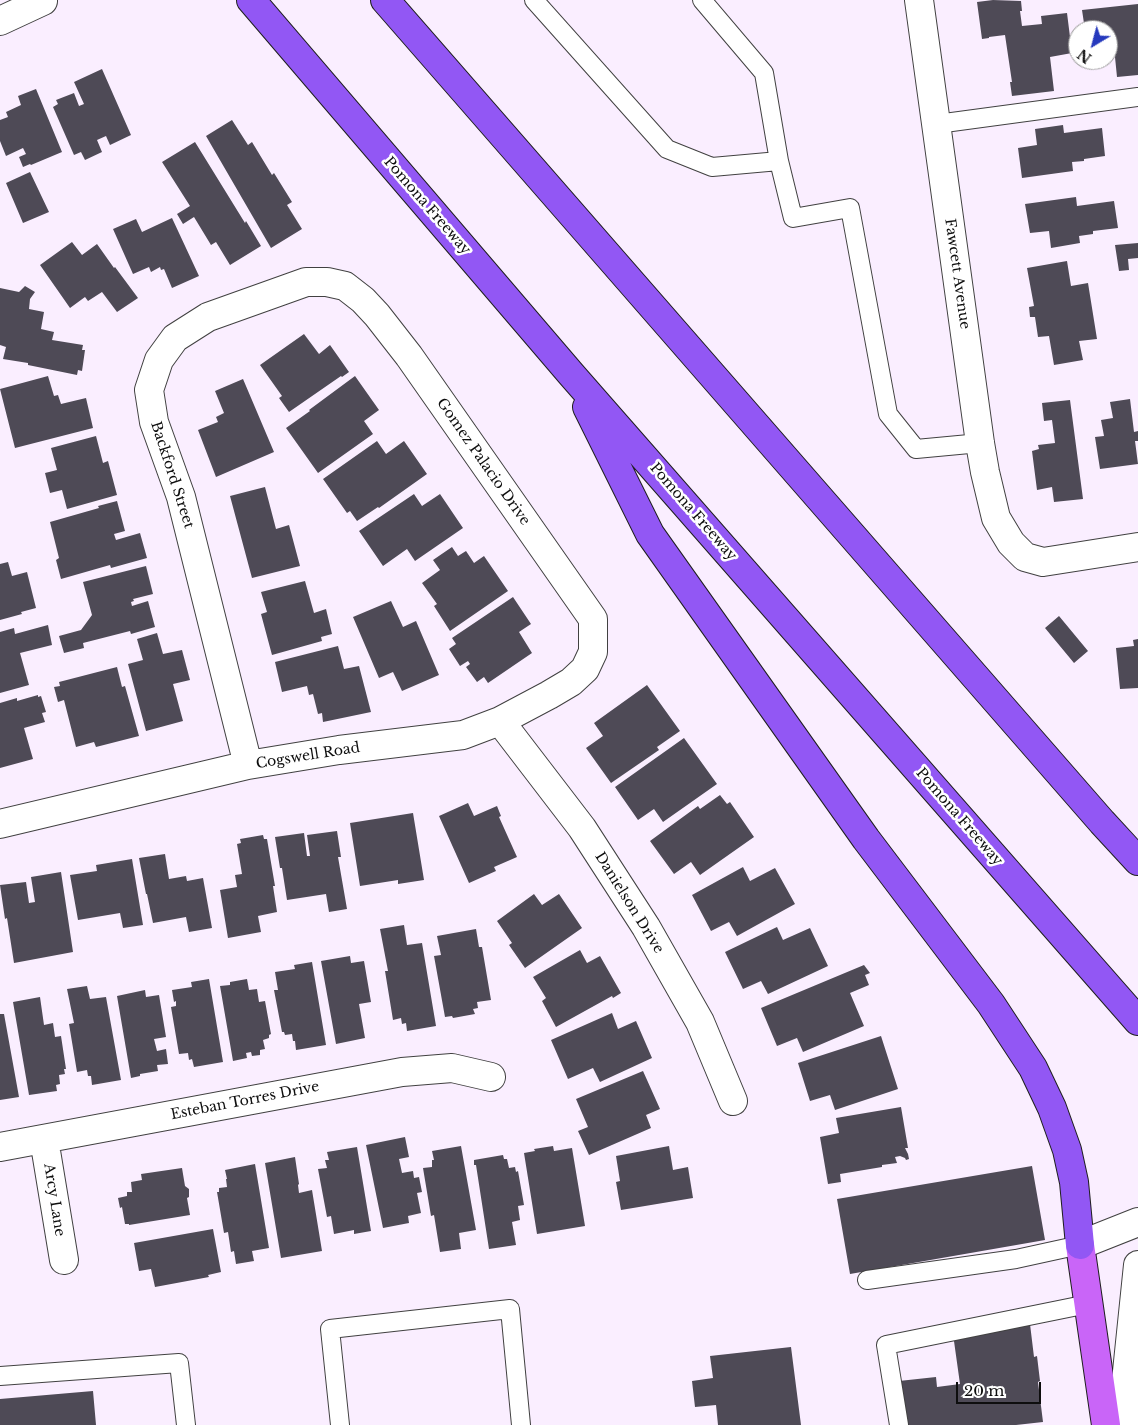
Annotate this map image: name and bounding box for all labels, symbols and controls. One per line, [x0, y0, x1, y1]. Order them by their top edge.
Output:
north arrow [1068, 20, 1118, 70]
text: N [1074, 45, 1095, 67]
street label: Pomona Freeway [380, 154, 474, 258]
street label: Fawcett Avenue [941, 218, 973, 330]
street label: Gomez Palacio Drive [433, 395, 533, 529]
street label: Backford Street [147, 419, 197, 531]
street label: Pomona Freeway [646, 460, 740, 564]
street label: Cogswell Road [255, 739, 361, 773]
street label: Pomona Freeway [912, 765, 1006, 869]
street label: Danielson Drive [591, 849, 667, 957]
street label: Esteban Torres Drive [169, 1078, 321, 1124]
street label: Arcy Lane [40, 1162, 68, 1238]
scale bar [958, 1372, 1043, 1404]
text: 20 m [964, 1381, 1004, 1400]

